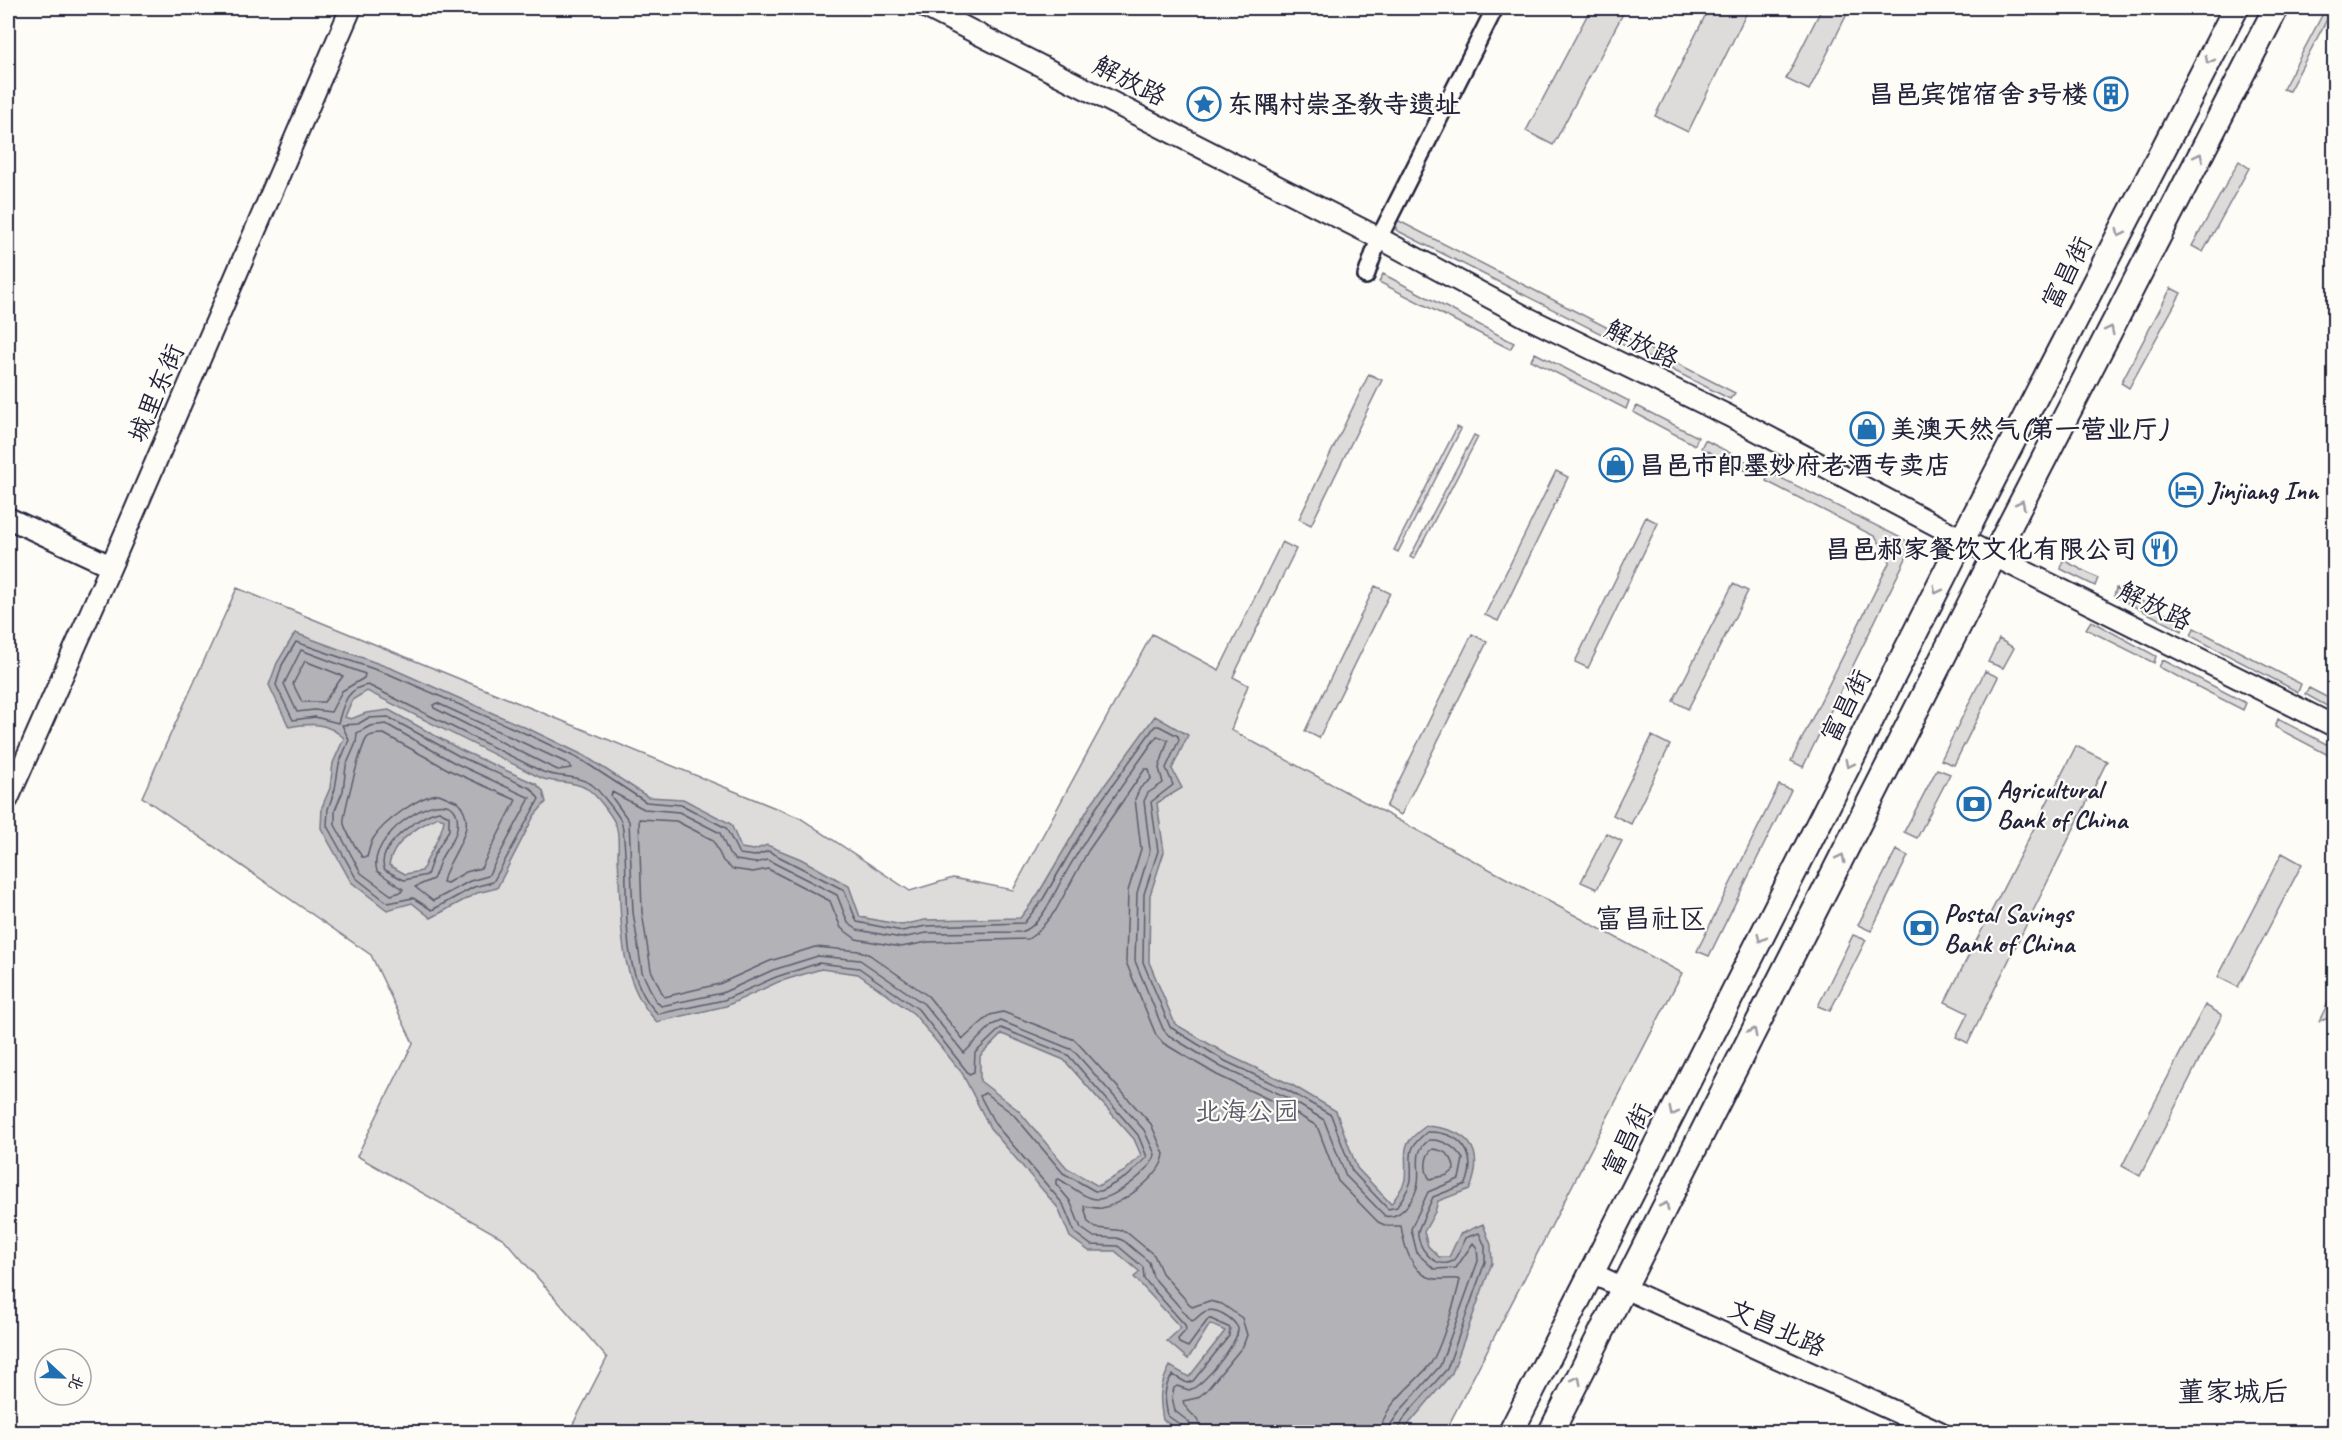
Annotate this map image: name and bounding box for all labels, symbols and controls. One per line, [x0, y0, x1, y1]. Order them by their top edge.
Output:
street label: 解放路 [1088, 49, 1172, 113]
one-way arrow [2205, 53, 2216, 64]
building icon: 昌邑宾馆宿舍3号楼 [2093, 76, 2129, 112]
place label: 昌邑宾馆宿舍3号楼 [1868, 78, 2088, 111]
place icon: 东隅村崇圣教寺遗址 [1186, 86, 1222, 122]
place label: 东隅村崇圣教寺遗址 [1227, 88, 1461, 121]
one-way arrow [2192, 152, 2203, 163]
one-way arrow [2116, 227, 2127, 237]
street label: 富昌街 [2035, 231, 2099, 315]
street label: 解放路 [1600, 312, 1684, 376]
one-way arrow [2103, 326, 2114, 337]
street label: 城里东街 [120, 339, 192, 447]
shop icon: 美澳天然气(第一营业厅) [1849, 411, 1885, 447]
place label: 美澳天然气(第一营业厅) [1890, 413, 2170, 446]
shop icon: 昌邑市即墨妙府老酒专卖店 [1598, 447, 1634, 483]
place label: 昌邑市即墨妙府老酒专卖店 [1639, 449, 1951, 482]
hotel icon: Jinjiang Inn [2168, 472, 2204, 508]
place label: Jinjiang Inn [2207, 474, 2320, 507]
one-way arrow [2014, 499, 2025, 510]
restaurant icon: 昌邑郝家餐饮文化有限公司 [2142, 531, 2178, 567]
place label: 昌邑郝家餐饮文化有限公司 [1825, 533, 2137, 566]
street label: 解放路 [2113, 574, 2197, 638]
one-way arrow [1933, 584, 1944, 594]
street label: 富昌街 [1814, 664, 1878, 748]
one-way arrow [1845, 758, 1856, 768]
place label: Agricultural Bank of China [1997, 773, 2129, 836]
bank icon: Agricultural Bank of China [1956, 786, 1992, 822]
one-way arrow [1834, 854, 1846, 865]
place label: Postal Savings Bank of China [1944, 897, 2076, 960]
district label: 富昌社区 [1595, 901, 1707, 936]
bank icon: Postal Savings Bank of China [1903, 910, 1939, 946]
one-way arrow [1757, 932, 1768, 942]
one-way arrow [1746, 1028, 1758, 1039]
park label: 北海公园 [1195, 1095, 1299, 1128]
street label: 富昌街 [1595, 1098, 1659, 1182]
one-way arrow [1669, 1106, 1680, 1116]
one-way arrow [1658, 1202, 1670, 1213]
street label: 文昌北路 [1723, 1292, 1831, 1364]
north arrow [33, 1347, 93, 1407]
text: 北 [64, 1371, 88, 1393]
district label: 董家城后 [2177, 1374, 2289, 1409]
one-way arrow [1570, 1376, 1582, 1387]

